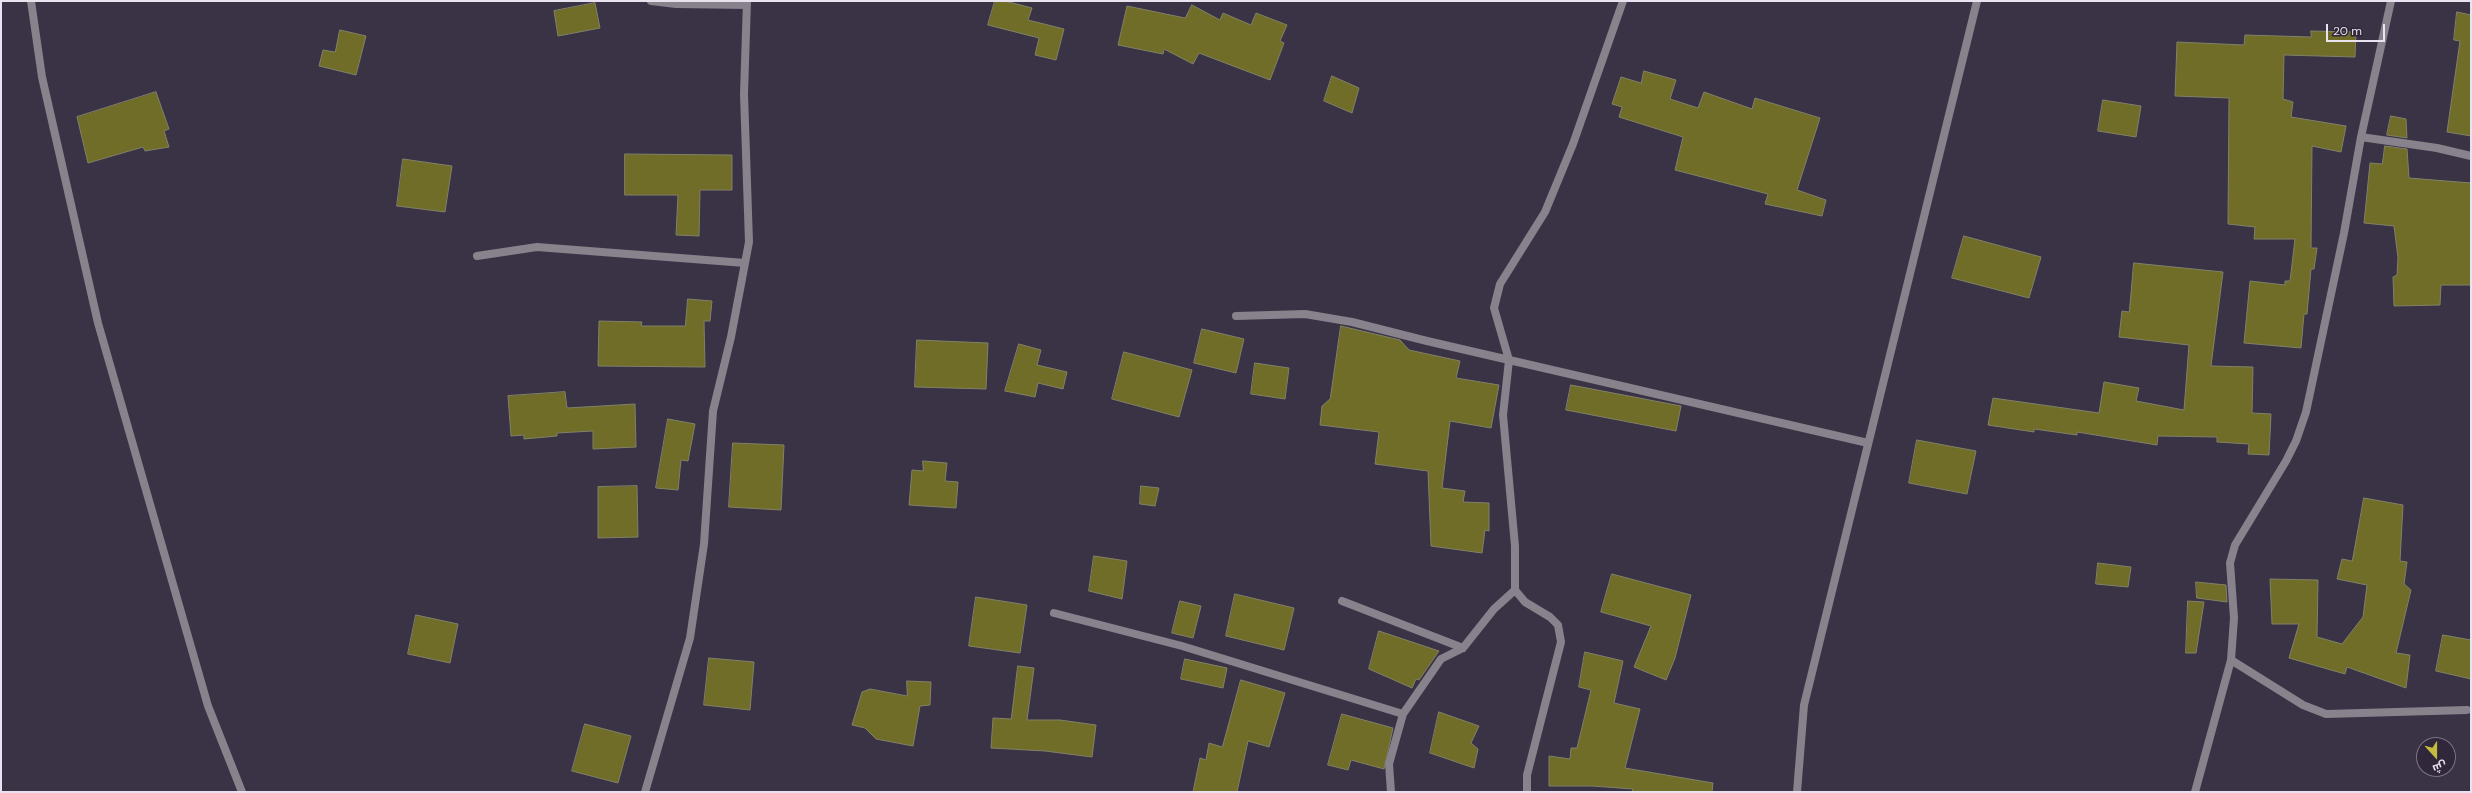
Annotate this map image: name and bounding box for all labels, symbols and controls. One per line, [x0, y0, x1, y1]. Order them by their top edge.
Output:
scale bar [2328, 16, 2387, 42]
text: 20 m [2333, 23, 2362, 39]
north arrow [2416, 737, 2456, 777]
text: ش [2431, 758, 2449, 776]

